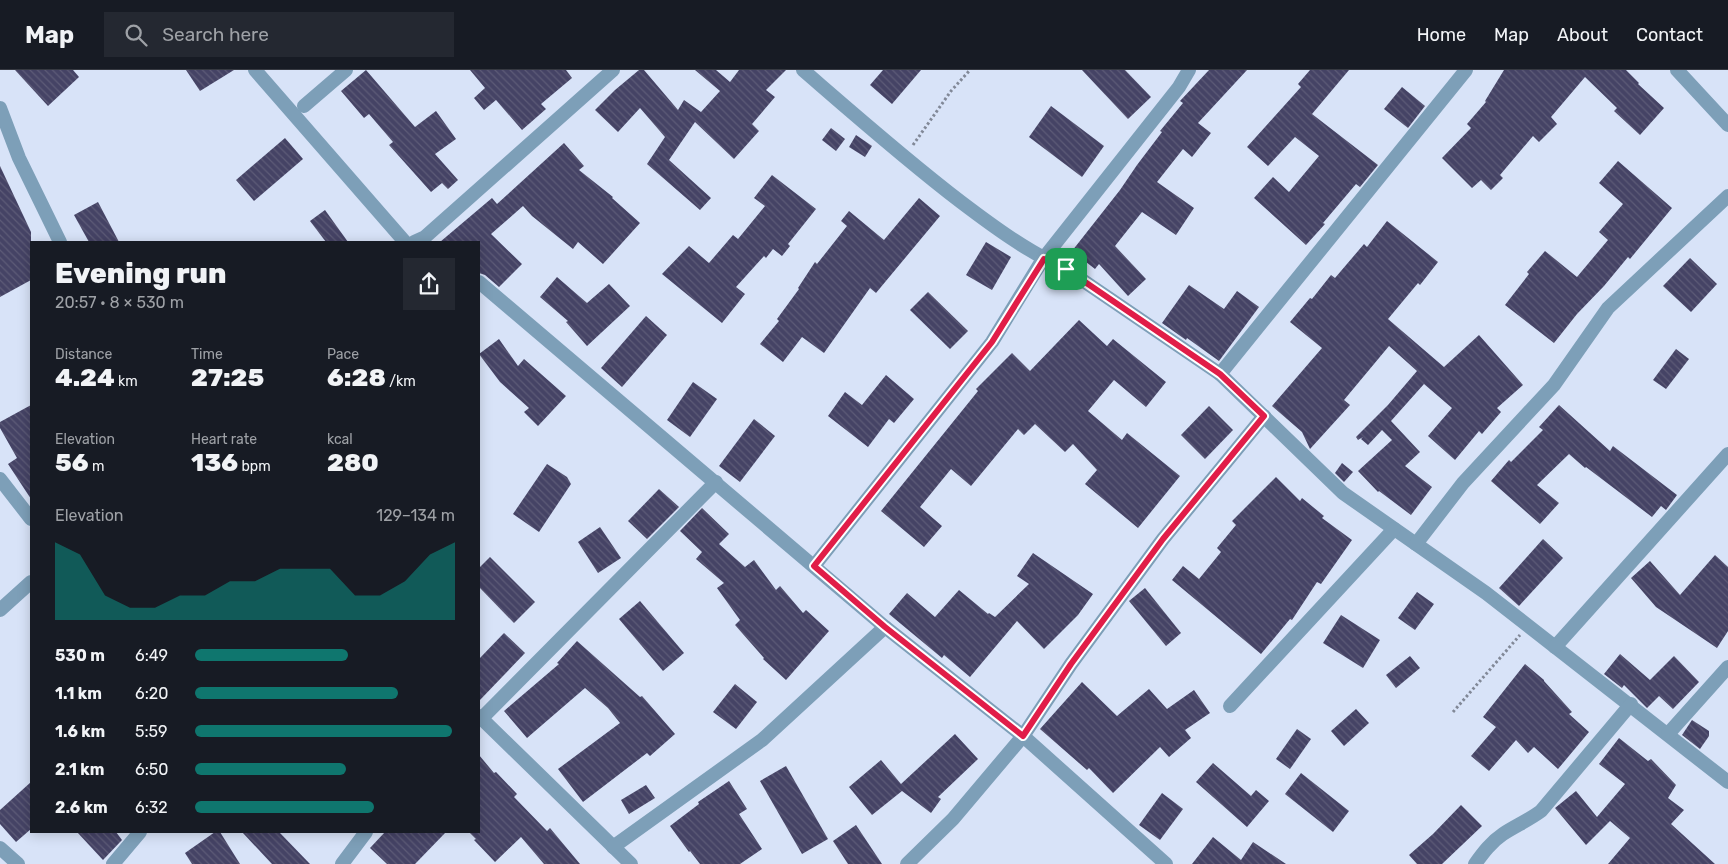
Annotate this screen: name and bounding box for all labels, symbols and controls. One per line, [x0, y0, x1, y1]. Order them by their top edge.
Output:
search box [104, 12, 454, 57]
text: Map [25, 21, 74, 49]
icon: search [122, 21, 150, 49]
text: Search here [162, 23, 269, 46]
text: Home [1417, 24, 1466, 46]
text: Map [1494, 24, 1529, 46]
text: About [1557, 24, 1608, 46]
text: Contact [1636, 24, 1703, 46]
pin [1045, 248, 1087, 290]
icon: arrive [1052, 255, 1080, 283]
text: Evening run [55, 257, 226, 290]
button: share [403, 258, 455, 310]
text: 20:57 · 8 × 530 m [55, 293, 184, 312]
text: Distance [55, 346, 112, 363]
text: Time [191, 346, 223, 363]
text: Pace [327, 346, 359, 363]
text: 4.24 [55, 363, 115, 392]
text: 27:25 [191, 363, 264, 392]
text: 6:28 [327, 363, 386, 392]
text: km [115, 373, 138, 390]
text: /km [386, 373, 416, 390]
text: Elevation [55, 431, 115, 448]
text: Heart rate [191, 431, 257, 448]
text: kcal [327, 431, 353, 448]
text: 56 [55, 448, 88, 477]
text: 136 [191, 448, 238, 477]
text: 280 [327, 448, 379, 477]
text: m [88, 458, 104, 475]
text: bpm [238, 458, 271, 475]
text: Elevation [55, 506, 124, 525]
text: 129–134 m [376, 506, 455, 525]
text: 530 m [55, 646, 105, 665]
text: 6:49 [135, 646, 168, 665]
text: 1.1 km [55, 684, 102, 703]
text: 6:20 [135, 684, 168, 703]
text: 1.6 km [55, 722, 105, 741]
text: 5:59 [135, 722, 168, 741]
text: 2.1 km [55, 760, 104, 779]
text: 6:50 [135, 760, 168, 779]
text: 2.6 km [55, 798, 108, 817]
text: 6:32 [135, 798, 168, 817]

